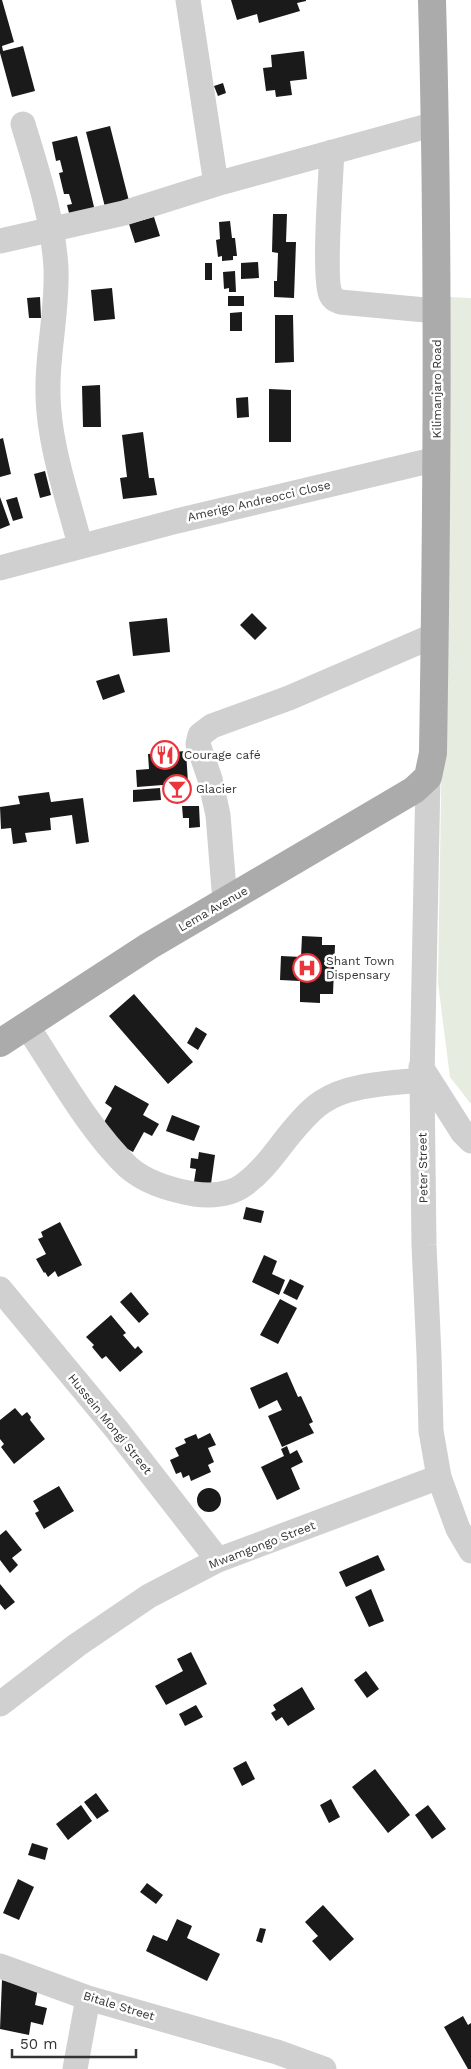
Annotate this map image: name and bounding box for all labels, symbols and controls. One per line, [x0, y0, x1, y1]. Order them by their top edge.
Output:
street label: Kilimanjaro Road [430, 340, 444, 438]
street label: Amerigo Andreocci Close [186, 478, 332, 524]
restaurant icon: Courage café [150, 740, 180, 770]
place label: Courage café [184, 748, 261, 762]
bar icon: Glacier [162, 774, 192, 804]
place label: Glacier [196, 782, 237, 796]
street label: Lema Avenue [176, 883, 250, 935]
hospital icon: Shant Town Dispensary [292, 953, 322, 983]
place label: Shant Town Dispensary [326, 954, 394, 982]
street label: Peter Street [415, 1133, 431, 1203]
street label: Hussein Mongi Street [65, 1371, 155, 1477]
street label: Mwamgongo Street [207, 1518, 317, 1572]
street label: Bitale Street [82, 1989, 156, 2023]
scale bar [12, 2026, 136, 2058]
text: 50 m [20, 2035, 57, 2053]

